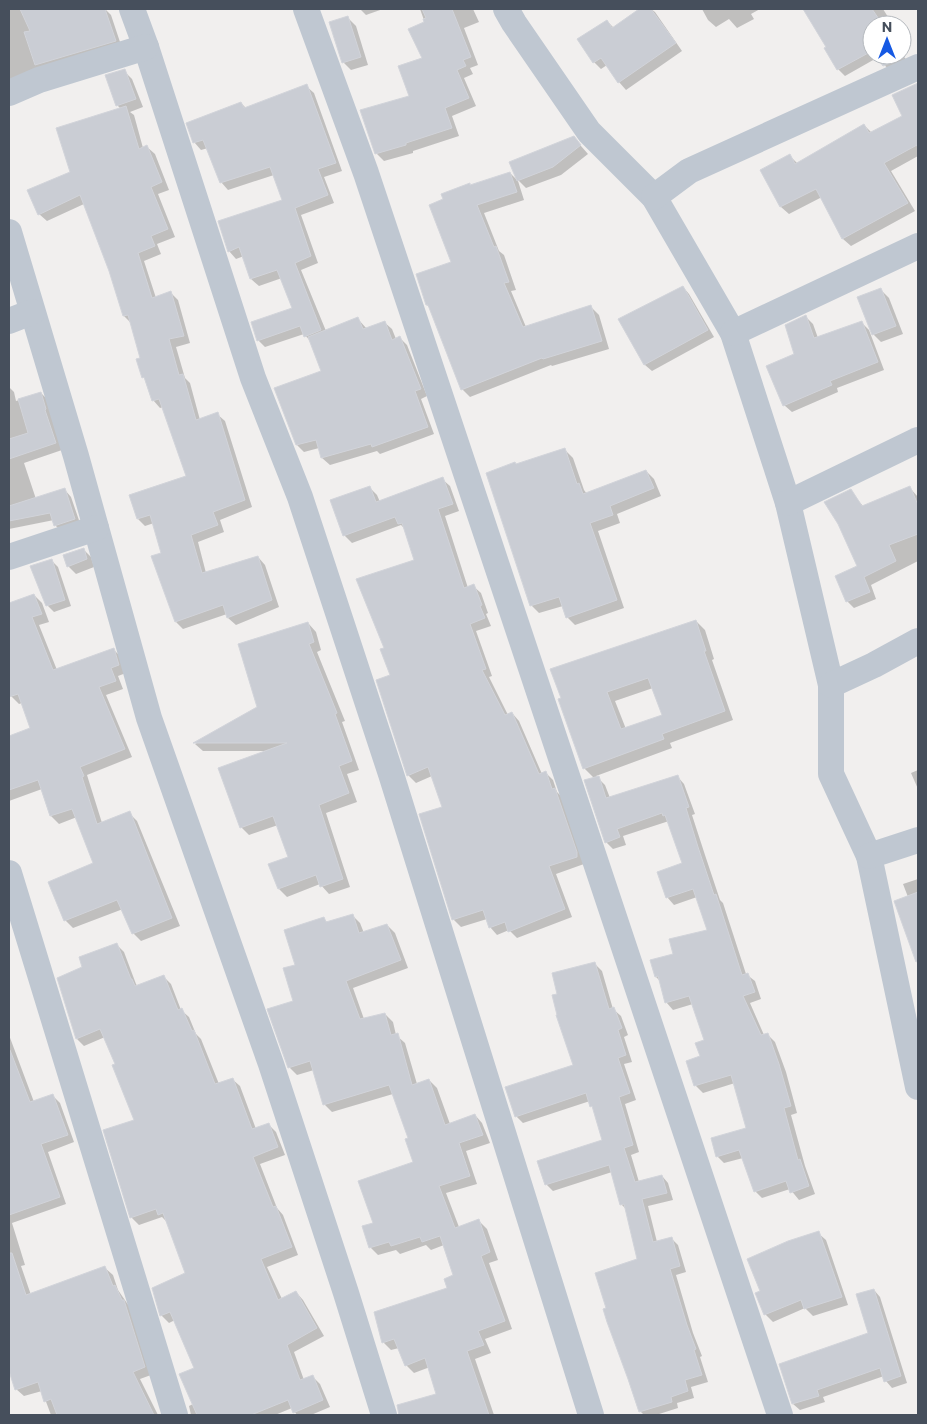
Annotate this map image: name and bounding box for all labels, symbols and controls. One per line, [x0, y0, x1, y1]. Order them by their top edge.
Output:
north arrow [862, 15, 912, 65]
text: N [882, 18, 892, 35]

